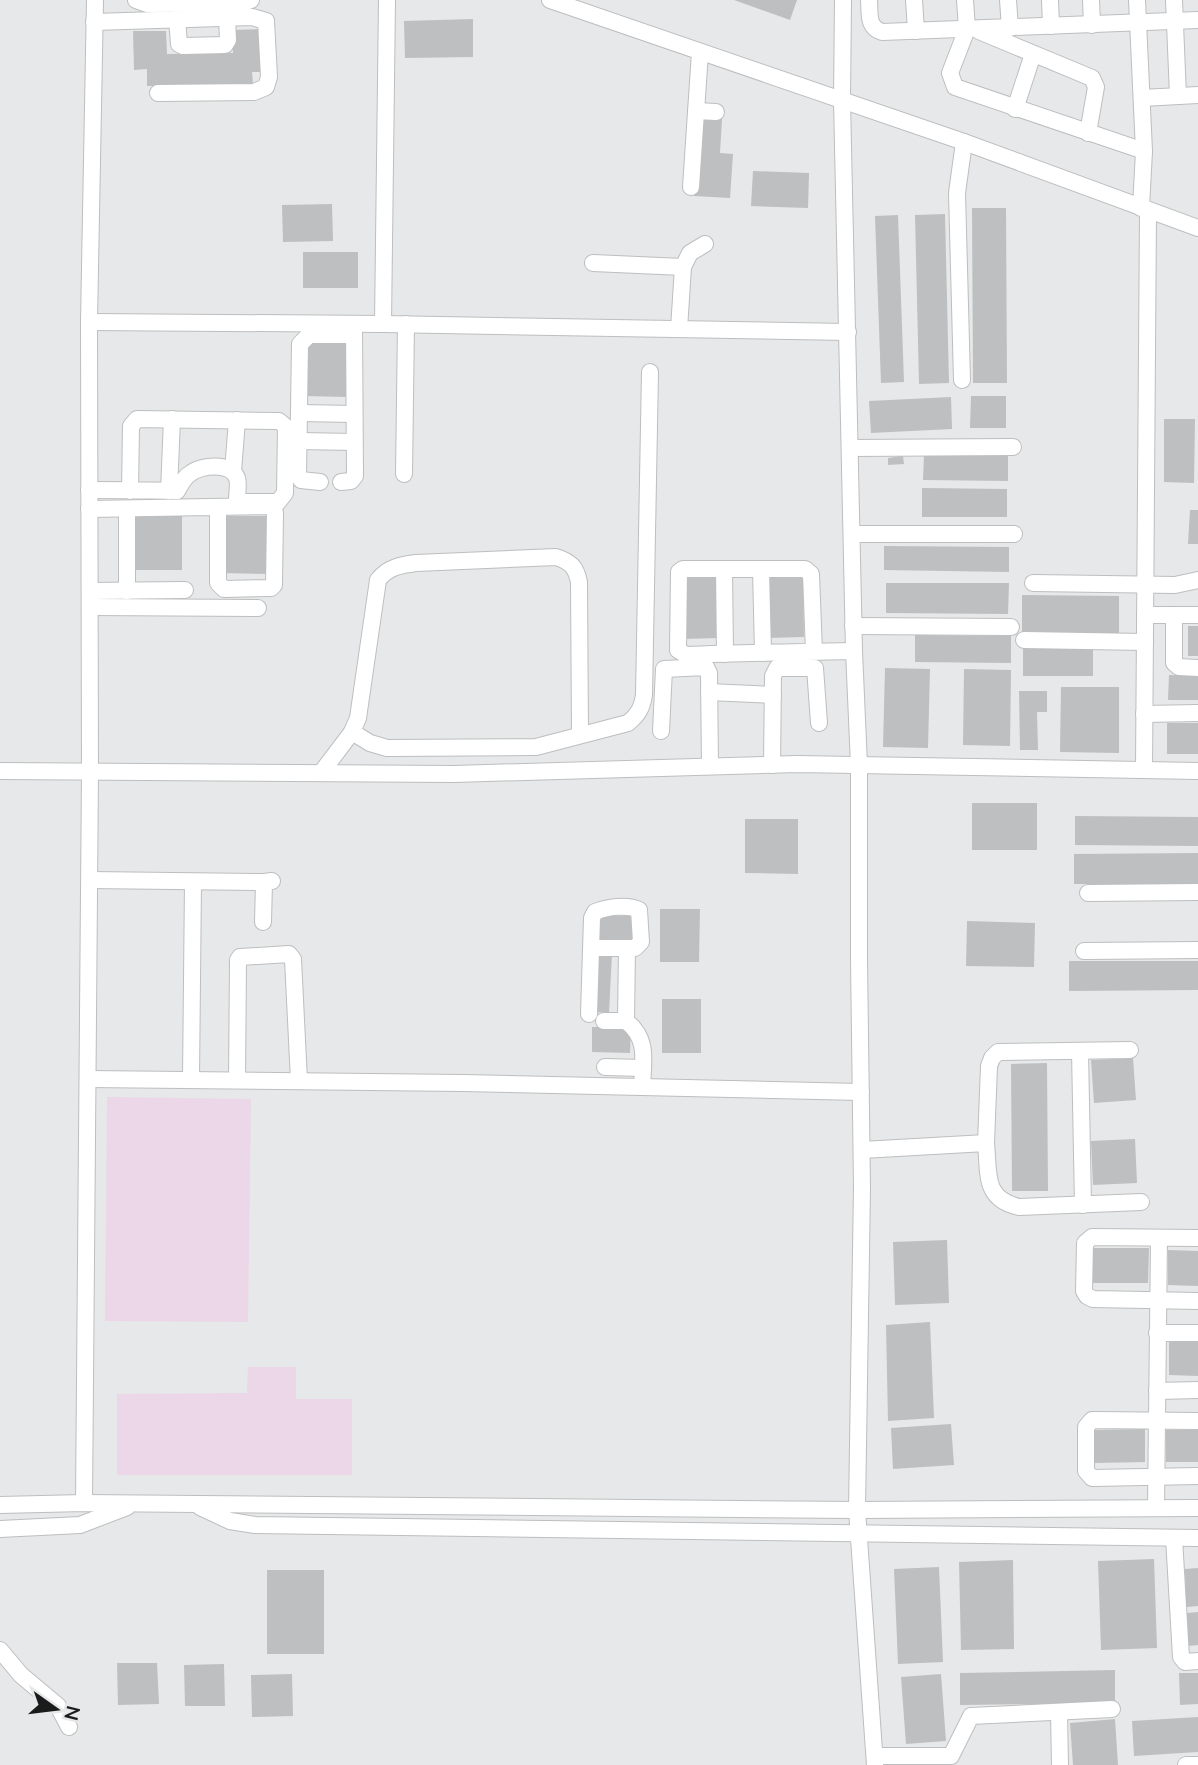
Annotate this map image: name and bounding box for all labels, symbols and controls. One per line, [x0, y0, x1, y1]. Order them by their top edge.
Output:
north arrow [21, 1674, 91, 1744]
text: N [59, 1703, 86, 1723]

